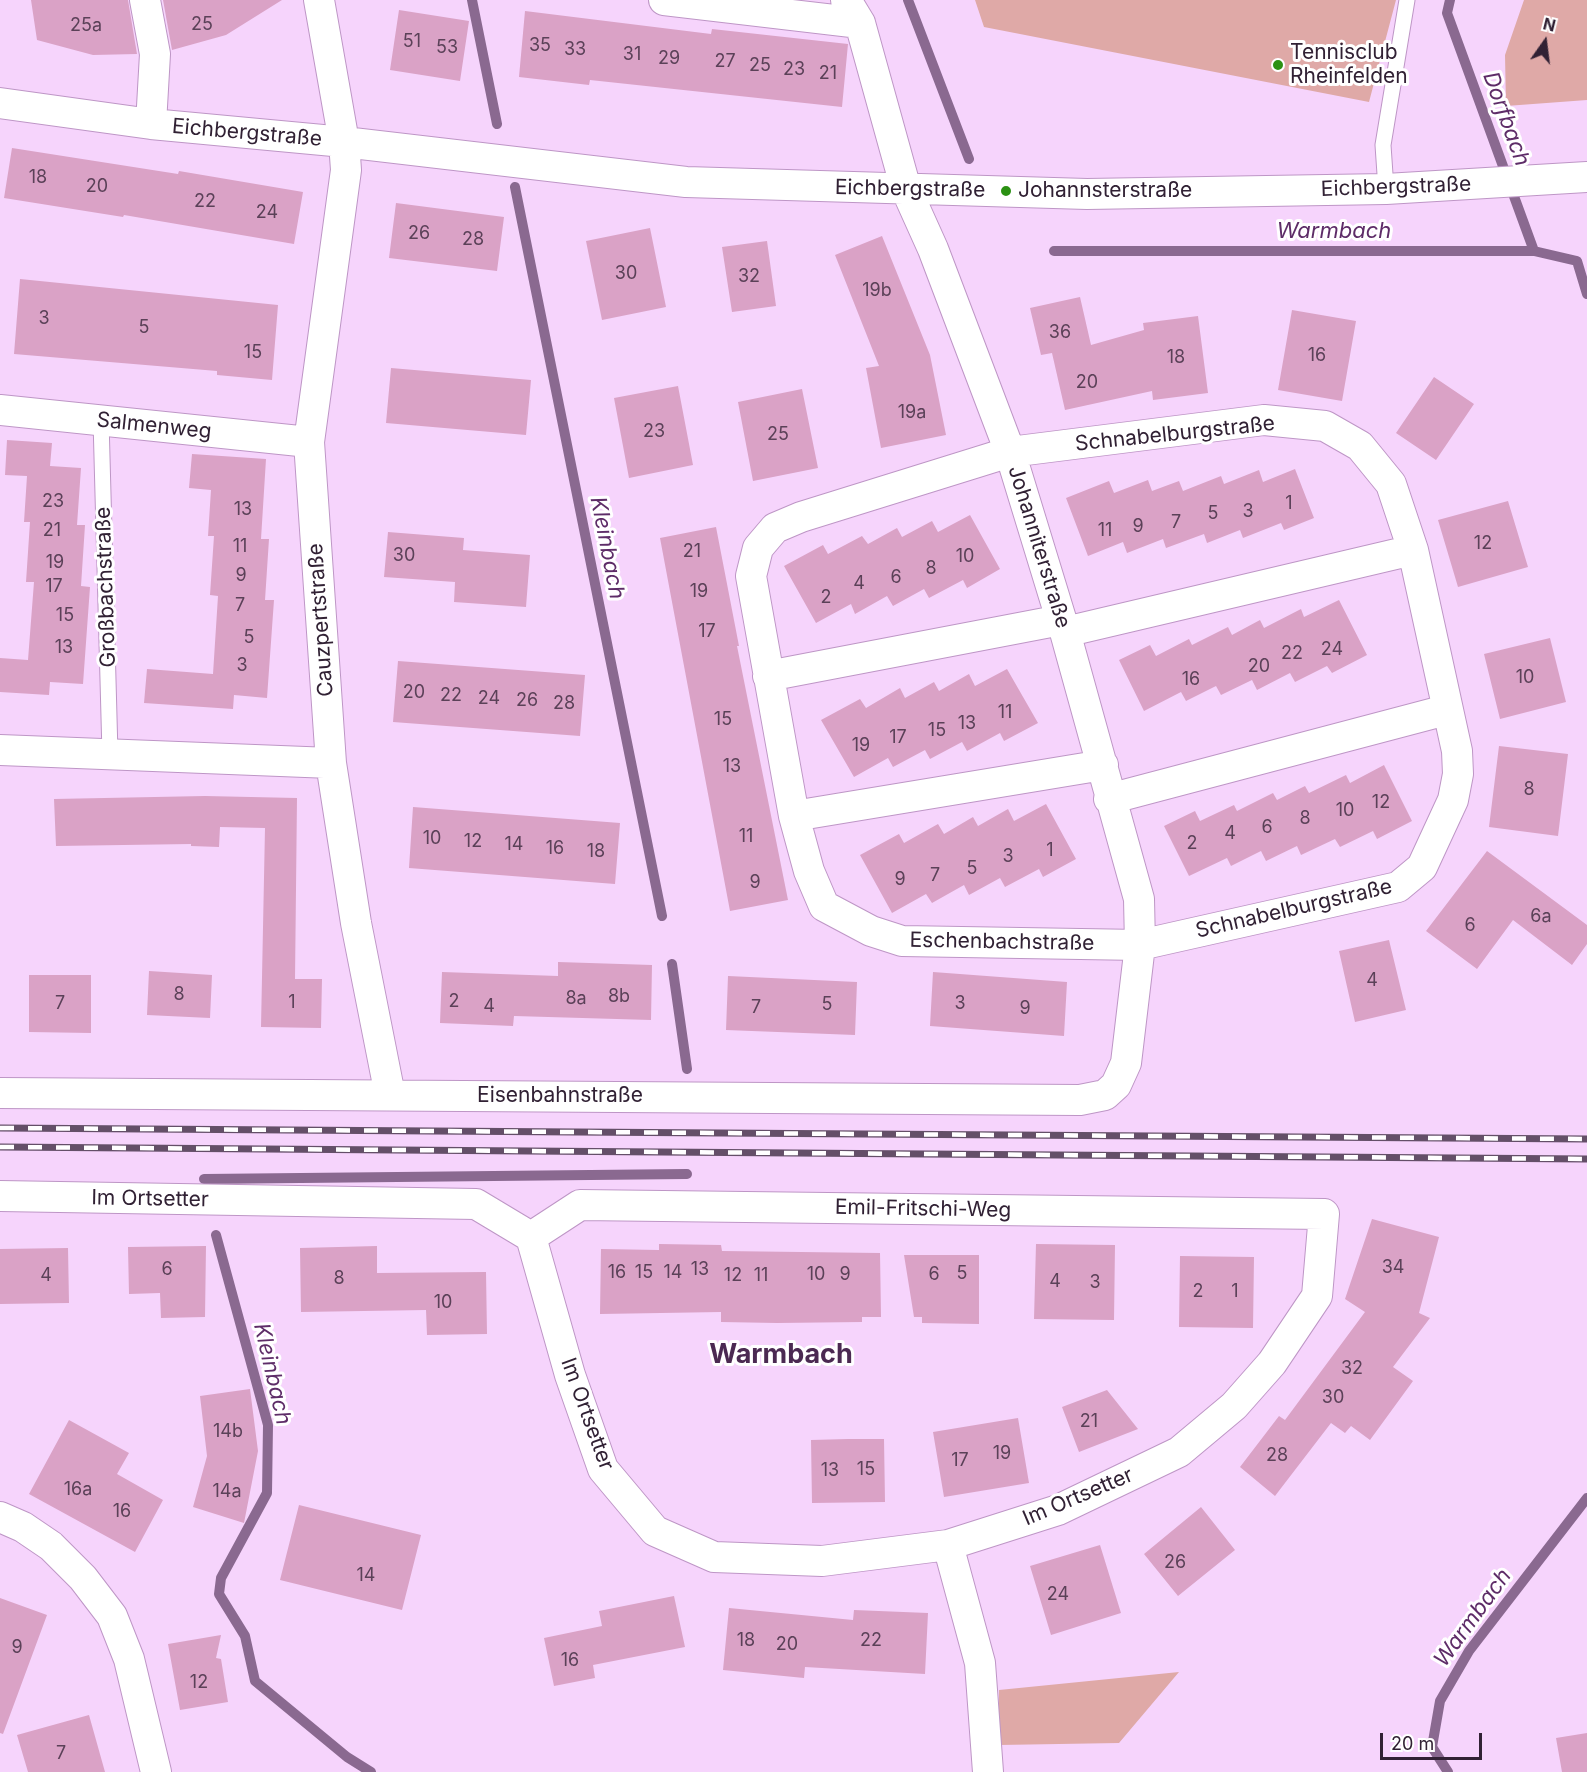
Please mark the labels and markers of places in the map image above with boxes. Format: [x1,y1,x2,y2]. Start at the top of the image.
place label: Tennisclub Rheinfelden [1290,40,1408,90]
marker: Tennisclub Rheinfelden [1271,58,1285,72]
place label: Johannsterstraße [1018,178,1192,204]
marker: Johannsterstraße [999,184,1013,198]

